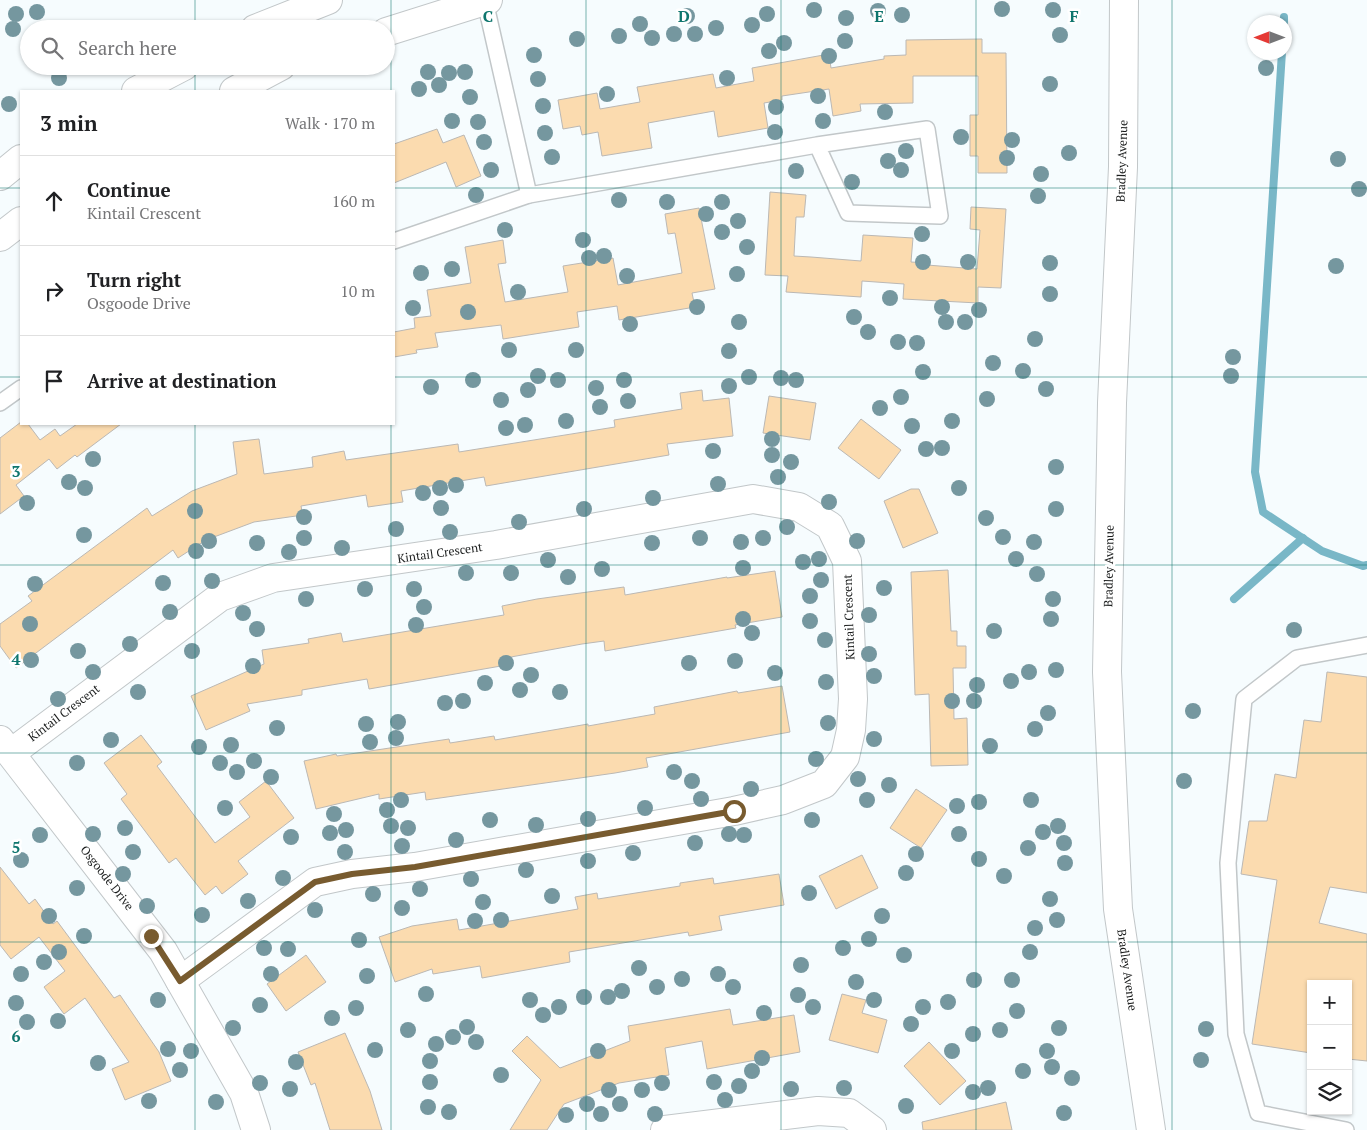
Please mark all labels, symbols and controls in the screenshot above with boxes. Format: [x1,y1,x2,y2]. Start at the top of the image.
text: C [483,5,493,27]
text: D [678,5,690,27]
text: E [874,5,884,27]
text: F [1069,5,1079,27]
north arrow [1247,15,1292,60]
search box [20,20,395,75]
icon: search [38,34,66,62]
text: Search here [78,35,177,60]
text: 3 min [40,109,97,137]
text: Walk · 170 m [285,112,375,134]
street label: Bradley Avenue [1113,120,1130,202]
text: Continue [87,177,171,202]
icon: ahead [40,187,68,215]
text: 160 m [332,190,375,212]
text: Kintail Crescent [87,202,201,224]
text: Turn right [87,267,181,292]
icon: right [40,277,68,305]
text: 10 m [340,280,375,302]
text: Osgoode Drive [87,292,191,314]
icon: arrive [40,367,68,395]
text: Arrive at destination [87,368,276,393]
text: 3 [11,460,21,482]
street label: Bradley Avenue [1100,525,1117,607]
street label: Kintail Crescent [396,539,484,566]
street label: Kintail Crescent [839,573,857,660]
text: 4 [11,648,21,670]
street label: Kintail Crescent [25,680,103,744]
route start [723,800,746,823]
text: 5 [11,836,21,858]
street label: Osgoode Drive [78,842,137,913]
route end [140,925,163,948]
street label: Bradley Avenue [1114,928,1141,1012]
map controls [1307,980,1352,1115]
button: + [1307,980,1352,1025]
text: 6 [11,1025,21,1047]
button: − [1307,1025,1352,1070]
button: layers [1307,1070,1352,1115]

